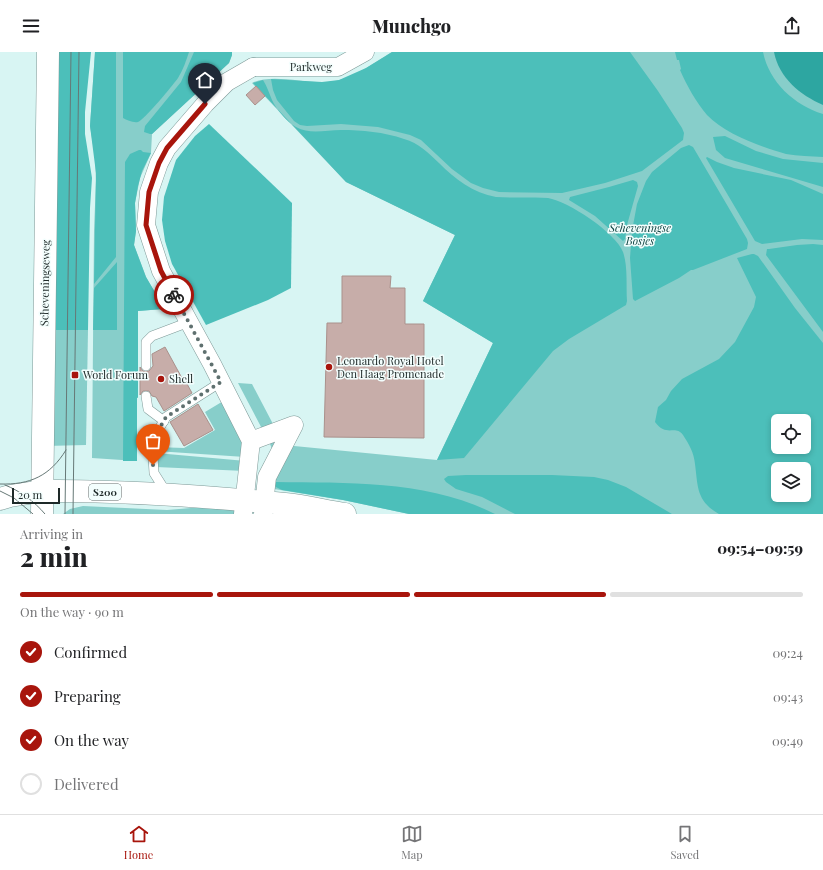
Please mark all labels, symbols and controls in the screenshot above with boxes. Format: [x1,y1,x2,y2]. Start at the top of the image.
text: Munchgo [372,14,451,38]
icon: menu [20,15,42,37]
icon: share [781,15,803,37]
street label: Parkweg [290,59,332,74]
pin [188,63,222,104]
icon: home [194,69,216,91]
park label: Scheveningse Bosjes [608,220,671,248]
street label: Scheveningseweg [36,240,53,326]
courier [154,275,194,315]
icon: bike [163,284,185,306]
place label: Leonardo Royal Hotel Den Haag Promenade [337,353,445,381]
marker: Leonardo Royal Hotel Den Haag Promenade [324,362,334,372]
place label: World Forum [82,367,148,382]
marker: World Forum [70,370,80,380]
place label: Shell [169,371,193,386]
marker: Shell [156,374,166,384]
map controls [771,414,811,502]
button: locate [771,414,811,454]
pin [136,424,170,465]
icon: bag [142,430,164,452]
button: layers [771,462,811,502]
road number: S200 [89,484,121,500]
scale bar [12,486,60,505]
text: 20 m [18,487,42,502]
text: Arriving in [20,525,83,542]
text: 09:54–09:59 [717,538,803,558]
text: 2 min [20,539,88,574]
text: On the way · 90 m [20,603,124,620]
icon: check [20,641,42,663]
text: Confirmed [54,642,127,662]
text: 09:24 [772,644,803,661]
icon: check [20,685,42,707]
text: Preparing [54,686,121,706]
text: 09:43 [773,688,803,705]
icon: check [20,729,42,751]
text: On the way [54,730,129,750]
text: 09:49 [772,732,803,749]
text: Delivered [54,774,119,794]
tab: Home [124,823,153,862]
tab: Map [401,823,423,862]
tab: Saved [671,823,699,862]

